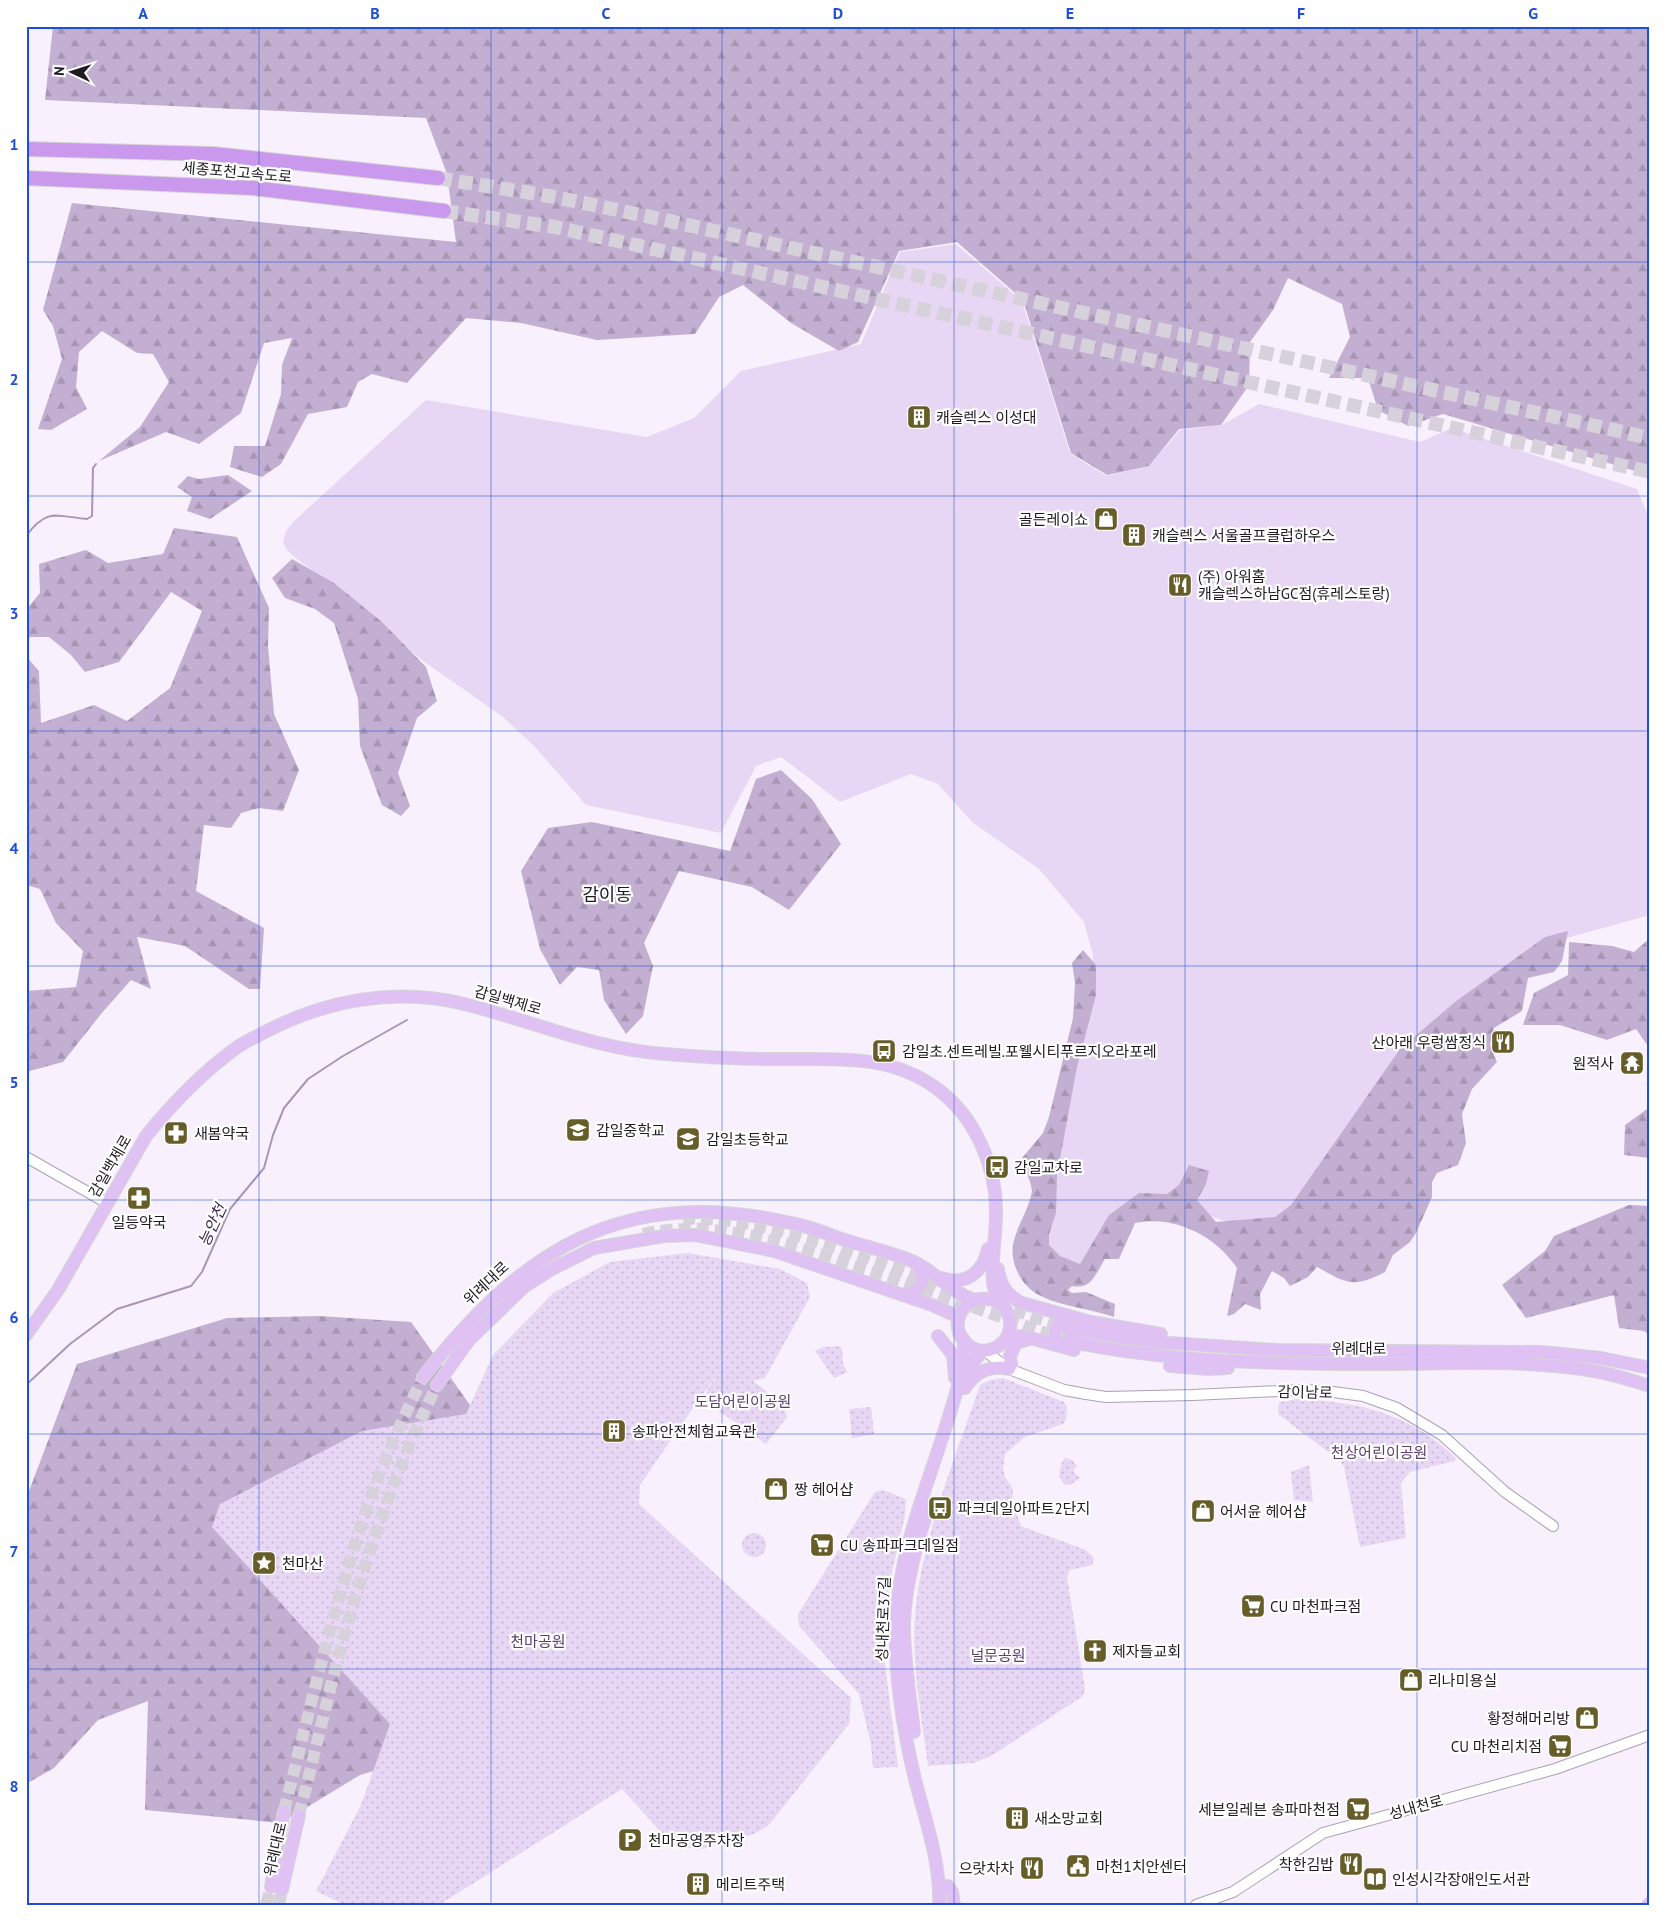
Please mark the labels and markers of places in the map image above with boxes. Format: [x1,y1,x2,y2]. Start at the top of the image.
building icon: 캐슬렉스 이성대 [906,404,932,430]
place label: 캐슬렉스 이성대 [936,408,1037,427]
shop icon: 골든레이쇼 [1093,506,1119,532]
place label: 골든레이쇼 [1019,510,1088,529]
building icon: 캐슬렉스 서울골프클럽하우스 [1121,522,1147,548]
place label: 캐슬렉스 서울골프클럽하우스 [1152,526,1336,545]
place label: (주) 아워홈 캐슬렉스하남GC점(휴레스토랑) [1198,567,1390,603]
restaurant icon: (주) 아워홈 캐슬렉스하남GC점(휴레스토랑) [1167,572,1193,598]
restaurant icon: 산아래 우렁쌈정식 [1490,1029,1516,1055]
place label: 산아래 우렁쌈정식 [1372,1033,1486,1052]
bus stop icon: 감일초.센트레빌.포웰시티푸르지오라포레 [871,1038,897,1064]
place label: 감일초.센트레빌.포웰시티푸르지오라포레 [902,1042,1157,1061]
temple icon: 원적사 [1619,1050,1645,1076]
place label: 원적사 [1573,1054,1614,1073]
school or university icon: 감일중학교 [565,1117,591,1143]
pharmacy icon: 새봄약국 [163,1120,189,1146]
place label: 감일중학교 [596,1121,665,1140]
place label: 새봄약국 [194,1124,249,1143]
school or university icon: 감일초등학교 [675,1126,701,1152]
place label: 감일초등학교 [706,1130,789,1149]
bus stop icon: 감일교차로 [984,1154,1010,1180]
place label: 감일교차로 [1014,1158,1083,1177]
pharmacy icon: 일등약국 [126,1185,152,1211]
place label: 일등약국 [111,1213,167,1232]
building icon: 송파안전체험교육관 [601,1418,627,1444]
place label: 송파안전체험교육관 [632,1422,756,1441]
shop icon: 짱 헤어샵 [763,1476,789,1502]
place label: 짱 헤어샵 [794,1480,853,1499]
bus stop icon: 파크데일아파트2단지 [927,1495,953,1521]
shop icon: 어서윤 헤어샵 [1190,1498,1216,1524]
place label: 파크데일아파트2단지 [958,1499,1090,1518]
place label: 어서윤 헤어샵 [1220,1502,1307,1521]
supermarket icon: CU 송파파크데일점 [809,1532,835,1558]
place label: CU 송파파크데일점 [840,1536,959,1555]
place icon: 천마산 [251,1550,277,1576]
place label: 천마산 [282,1554,324,1573]
supermarket icon: CU 마천파크점 [1240,1593,1266,1619]
place label: CU 마천파크점 [1270,1597,1361,1616]
church icon: 제자들교회 [1082,1638,1108,1664]
place label: 제자들교회 [1112,1642,1181,1661]
shop icon: 리나미용실 [1398,1667,1424,1693]
place label: 리나미용실 [1428,1671,1497,1690]
shop icon: 황정해머리방 [1574,1705,1600,1731]
place label: 황정해머리방 [1487,1709,1570,1728]
supermarket icon: CU 마천리치점 [1547,1733,1573,1759]
place label: CU 마천리치점 [1451,1737,1542,1756]
supermarket icon: 세븐일레븐 송파마천점 [1345,1796,1371,1822]
place label: 세븐일레븐 송파마천점 [1198,1800,1340,1819]
building icon: 새소망교회 [1004,1805,1030,1831]
place label: 새소망교회 [1034,1809,1103,1828]
parking icon: 천마공영주차장 [617,1827,643,1853]
place label: 천마공영주차장 [648,1831,745,1850]
restaurant icon: 착한김밥 [1338,1851,1364,1877]
public building icon: 마천1치안센터 [1065,1853,1091,1879]
restaurant icon: 으랏차차 [1019,1855,1045,1881]
place label: 착한김밥 [1279,1855,1334,1874]
place label: 마천1치안센터 [1096,1857,1187,1876]
place label: 으랏차차 [959,1859,1014,1878]
library icon: 인성시각장애인도서관 [1362,1866,1388,1892]
place label: 인성시각장애인도서관 [1392,1870,1530,1889]
building icon: 메리트주택 [685,1871,711,1897]
place label: 메리트주택 [716,1875,785,1894]

